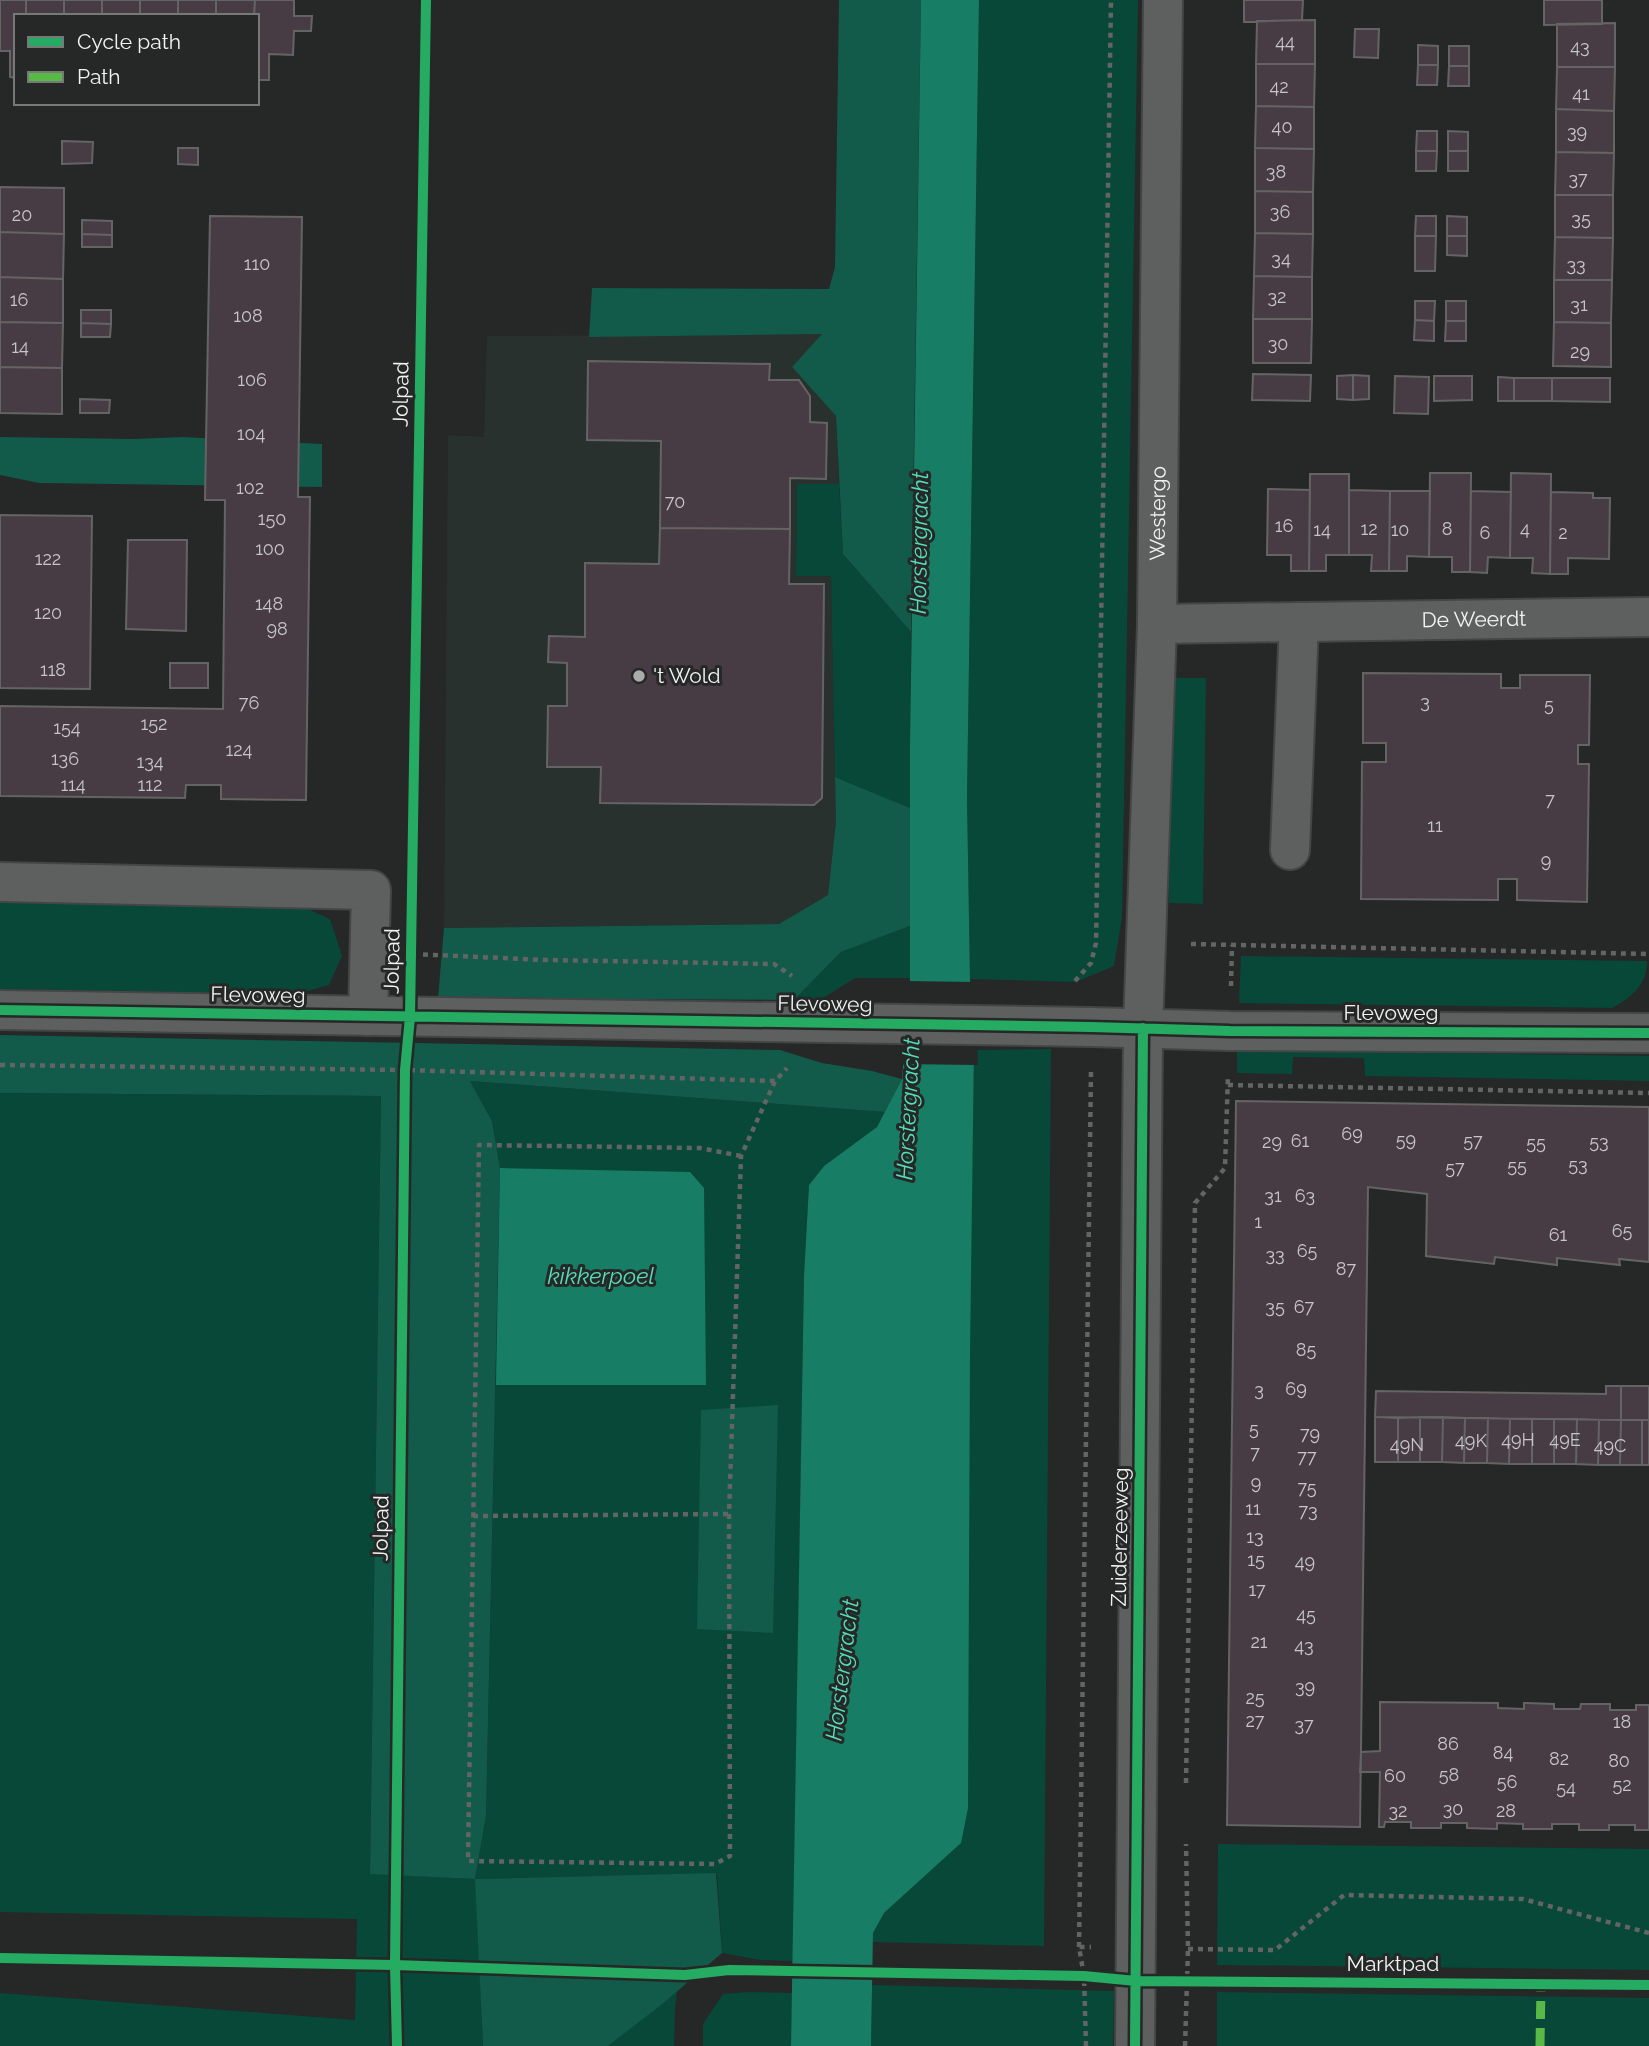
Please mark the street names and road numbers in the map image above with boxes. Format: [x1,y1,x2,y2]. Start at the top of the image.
street label: Jolpad [387,361,414,427]
street label: Westergo [1145,466,1171,561]
street label: De Weerdt [1422,606,1526,632]
street label: Jolpad [378,928,405,994]
street label: Flevoweg [210,981,306,1008]
street label: Flevoweg [777,990,873,1017]
street label: Flevoweg [1343,1000,1439,1025]
street label: Zuiderzeeweg [1106,1467,1133,1607]
street label: Jolpad [367,1495,394,1561]
street label: Marktpad [1347,1951,1439,1976]

